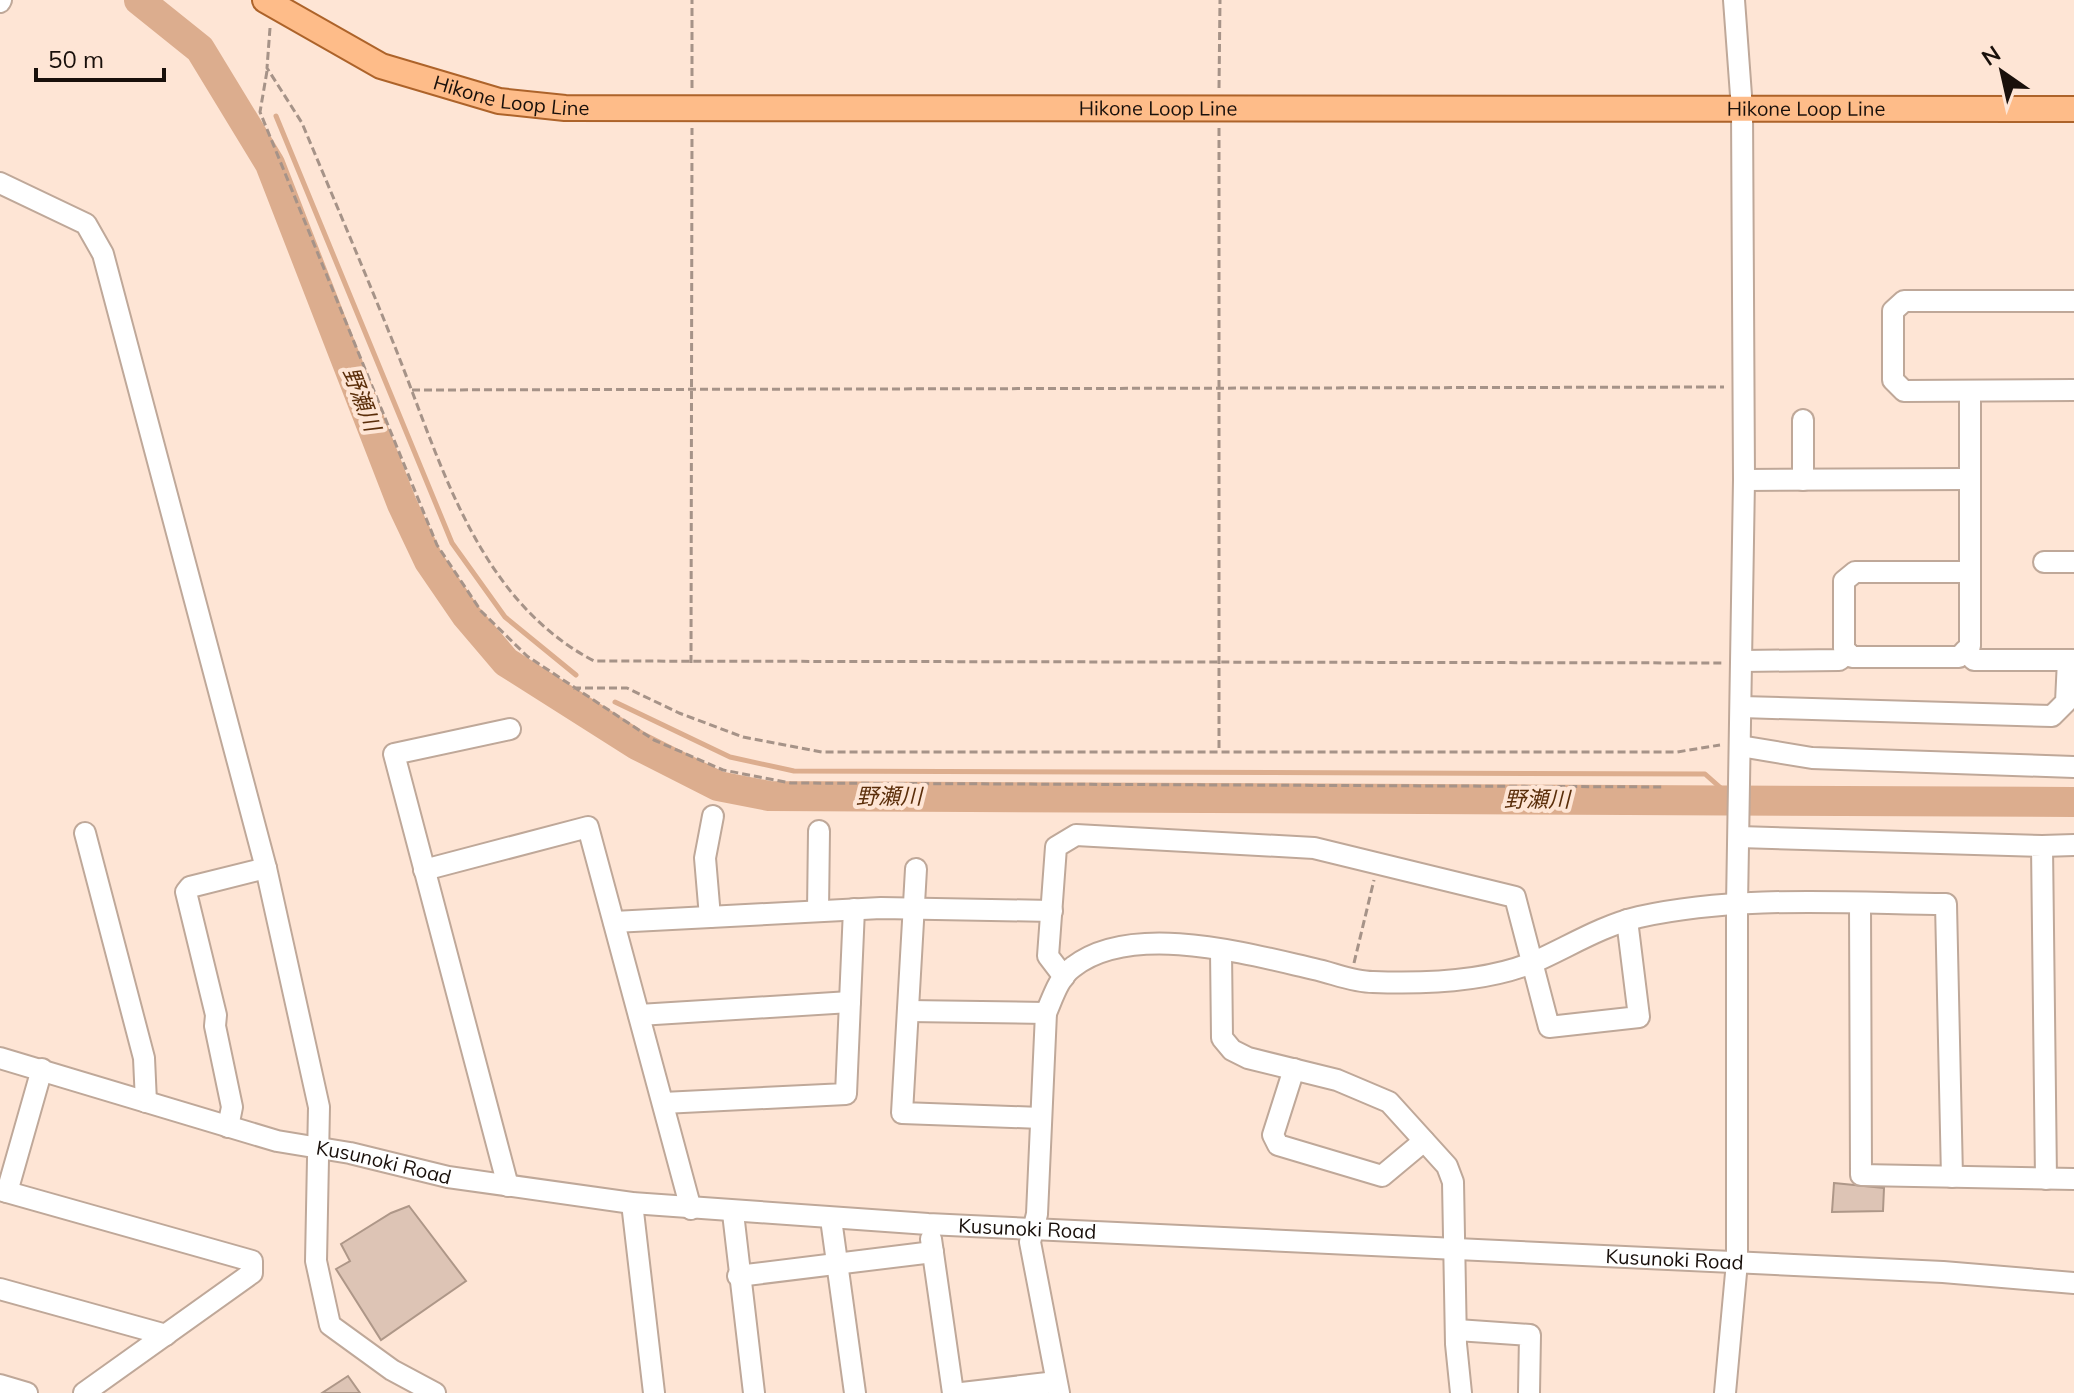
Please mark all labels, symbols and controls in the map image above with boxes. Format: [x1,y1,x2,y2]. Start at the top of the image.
scale bar [36,32,164,82]
north arrow [1962,32,2042,112]
text: N [1976,39,2006,72]
text: 50 m [48,44,104,74]
street label: Hikone Loop Line [431,69,589,120]
street label: Hikone Loop Line [1079,95,1237,120]
street label: Hikone Loop Line [1727,96,1885,121]
water label: 野瀬川 [337,363,388,437]
water label: 野瀬川 [856,782,924,810]
water label: 野瀬川 [1504,785,1572,813]
street label: Kusunoki Road [314,1135,454,1189]
street label: Kusunoki Road [958,1212,1097,1244]
street label: Kusunoki Road [1605,1243,1744,1275]

